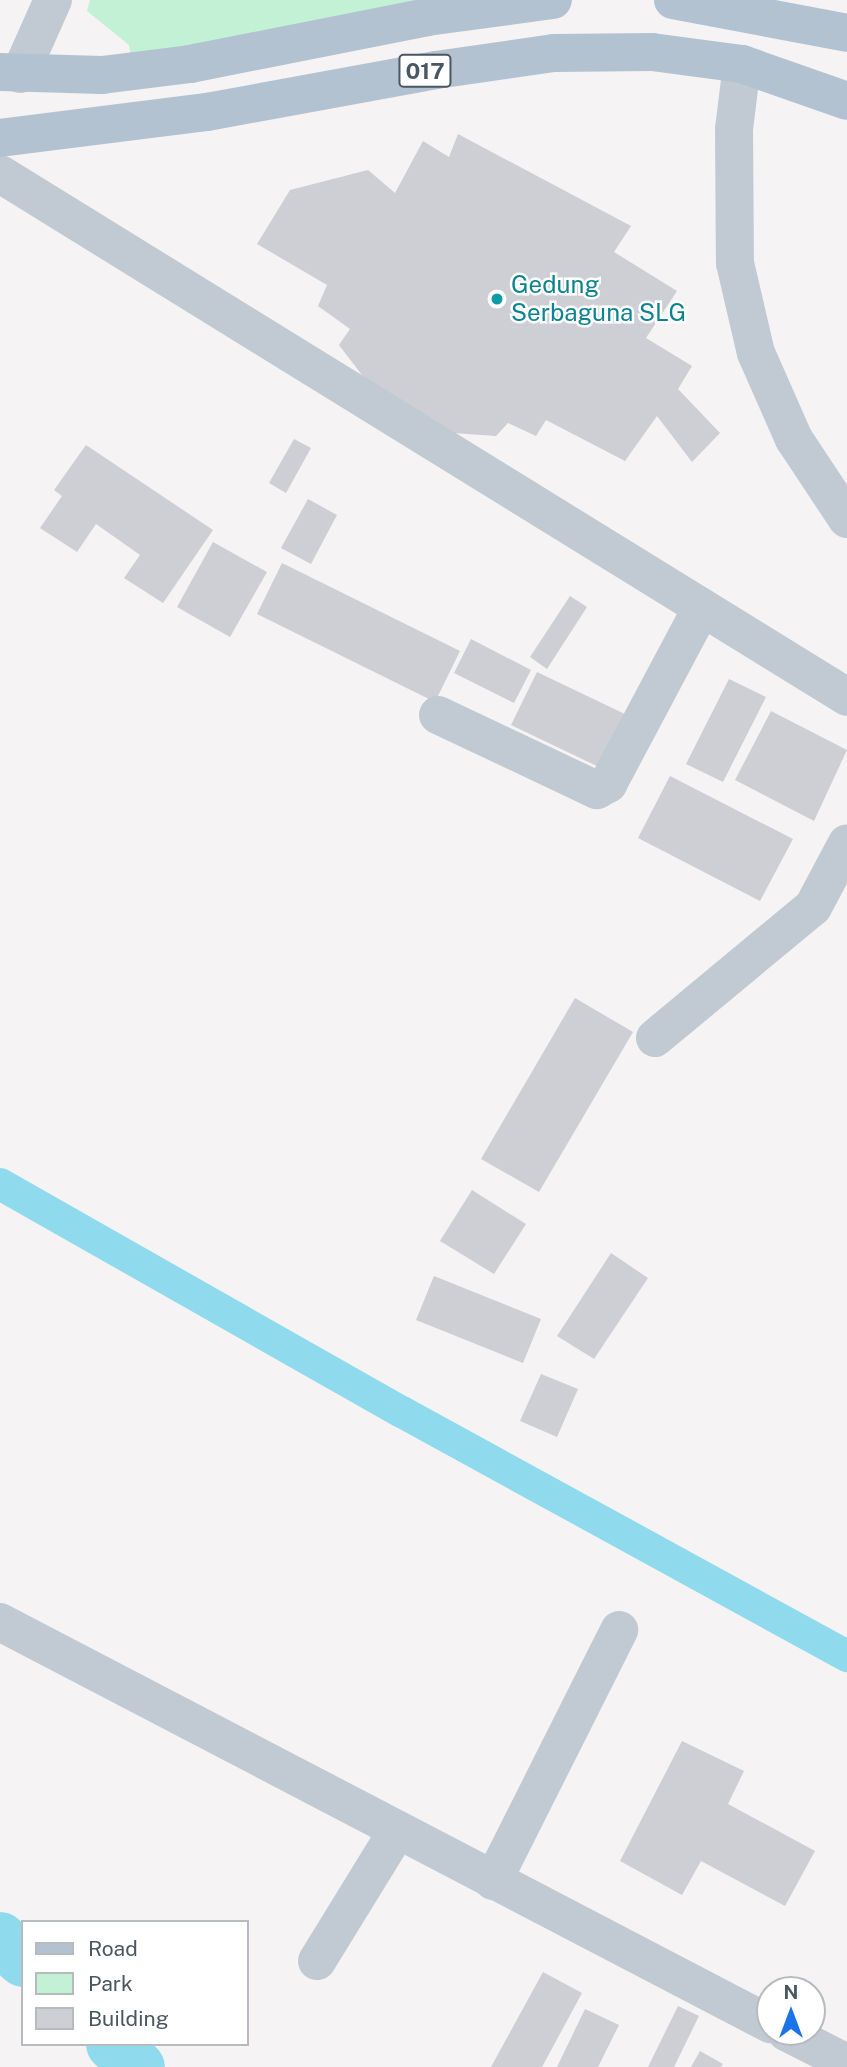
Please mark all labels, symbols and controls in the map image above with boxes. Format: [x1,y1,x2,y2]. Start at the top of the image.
road number: 017 [397,52,453,90]
place label: Gedung Serbaguna SLG [511,271,686,327]
marker: Gedung Serbaguna SLG [489,291,505,307]
legend [21,1920,248,2046]
text: Road [88,1936,138,1961]
text: Park [88,1971,133,1996]
north arrow [756,1976,826,2046]
text: N [784,1981,798,2003]
text: Building [88,2006,169,2031]

